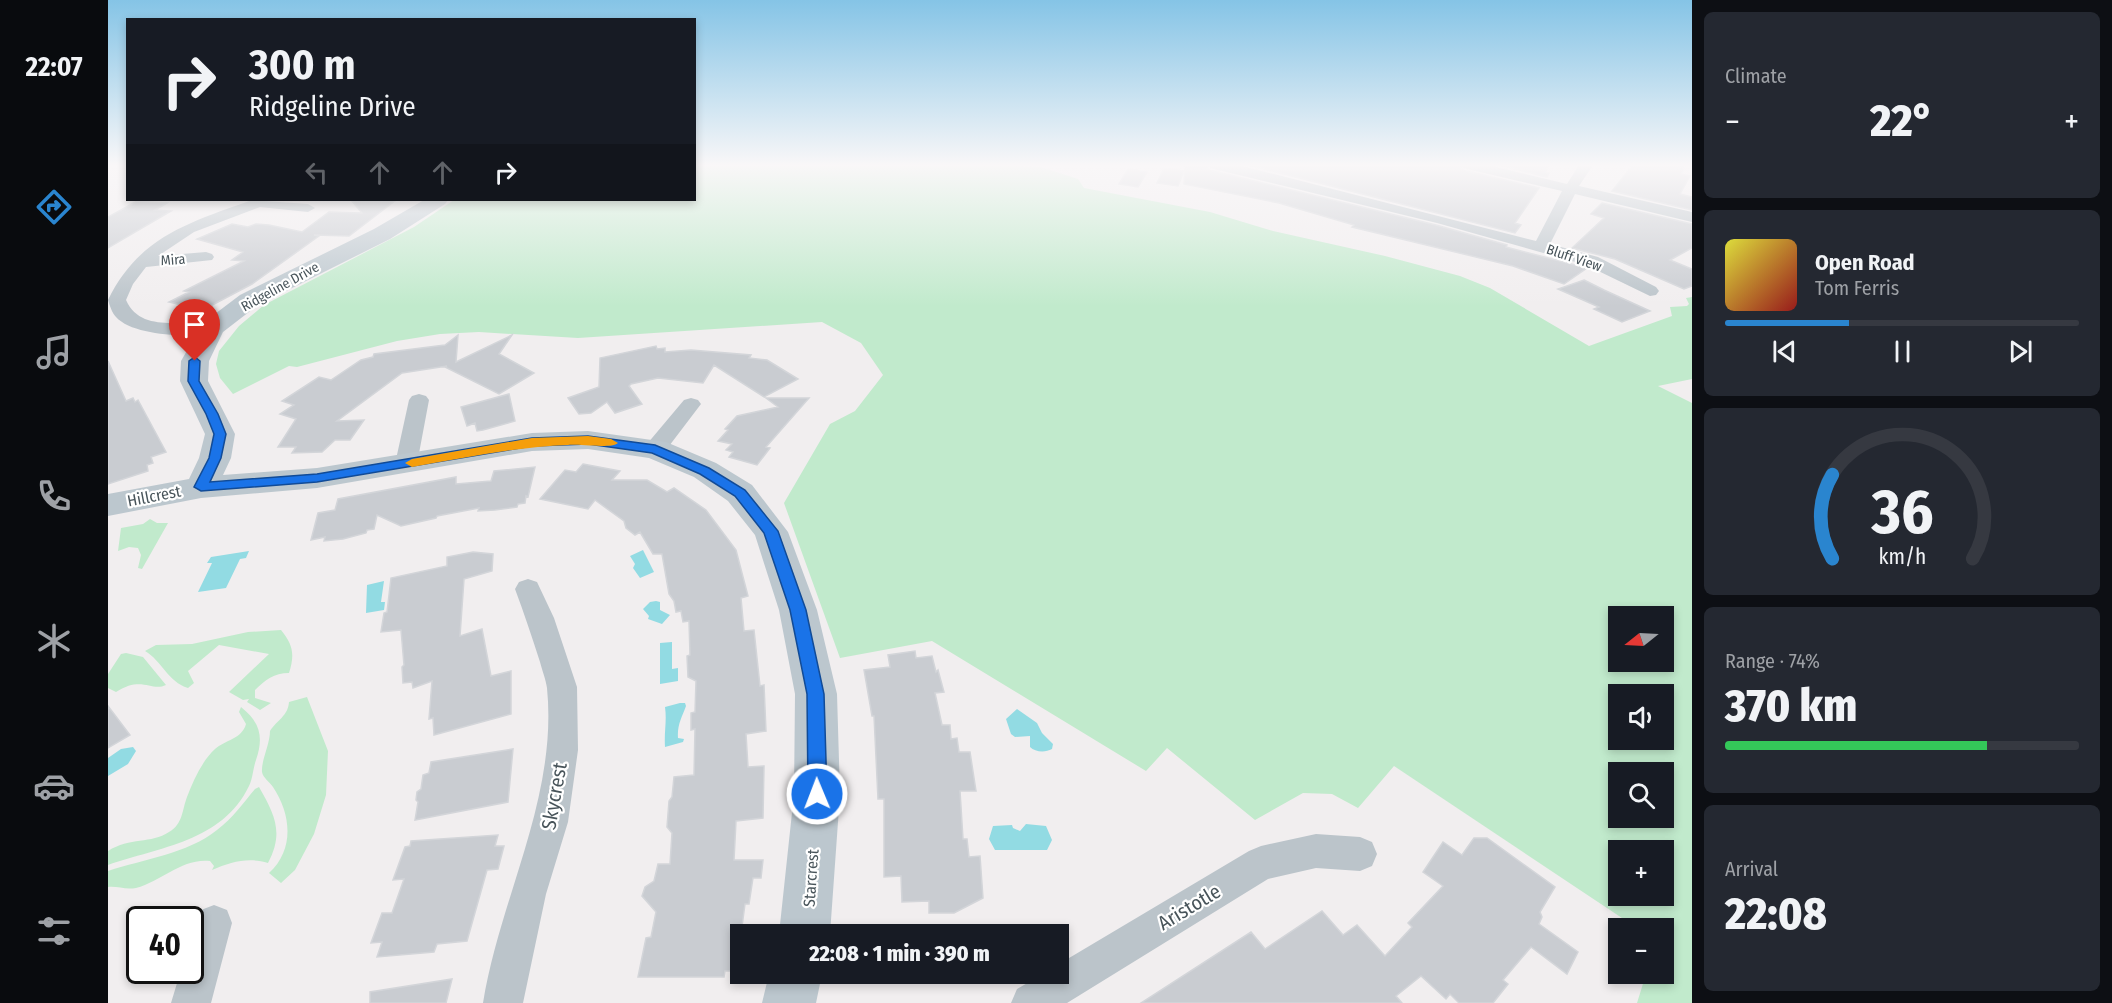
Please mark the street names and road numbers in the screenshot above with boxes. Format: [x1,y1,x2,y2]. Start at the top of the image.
street label: Bluff View [1544,241,1604,275]
street label: Mira [160,251,186,269]
street label: Ridgeline Drive [238,259,322,315]
street label: Hillcrest [126,481,183,510]
street label: Skycrest [536,760,572,832]
street label: Starcrest [800,848,823,908]
street label: Aristotle [1153,879,1225,935]

